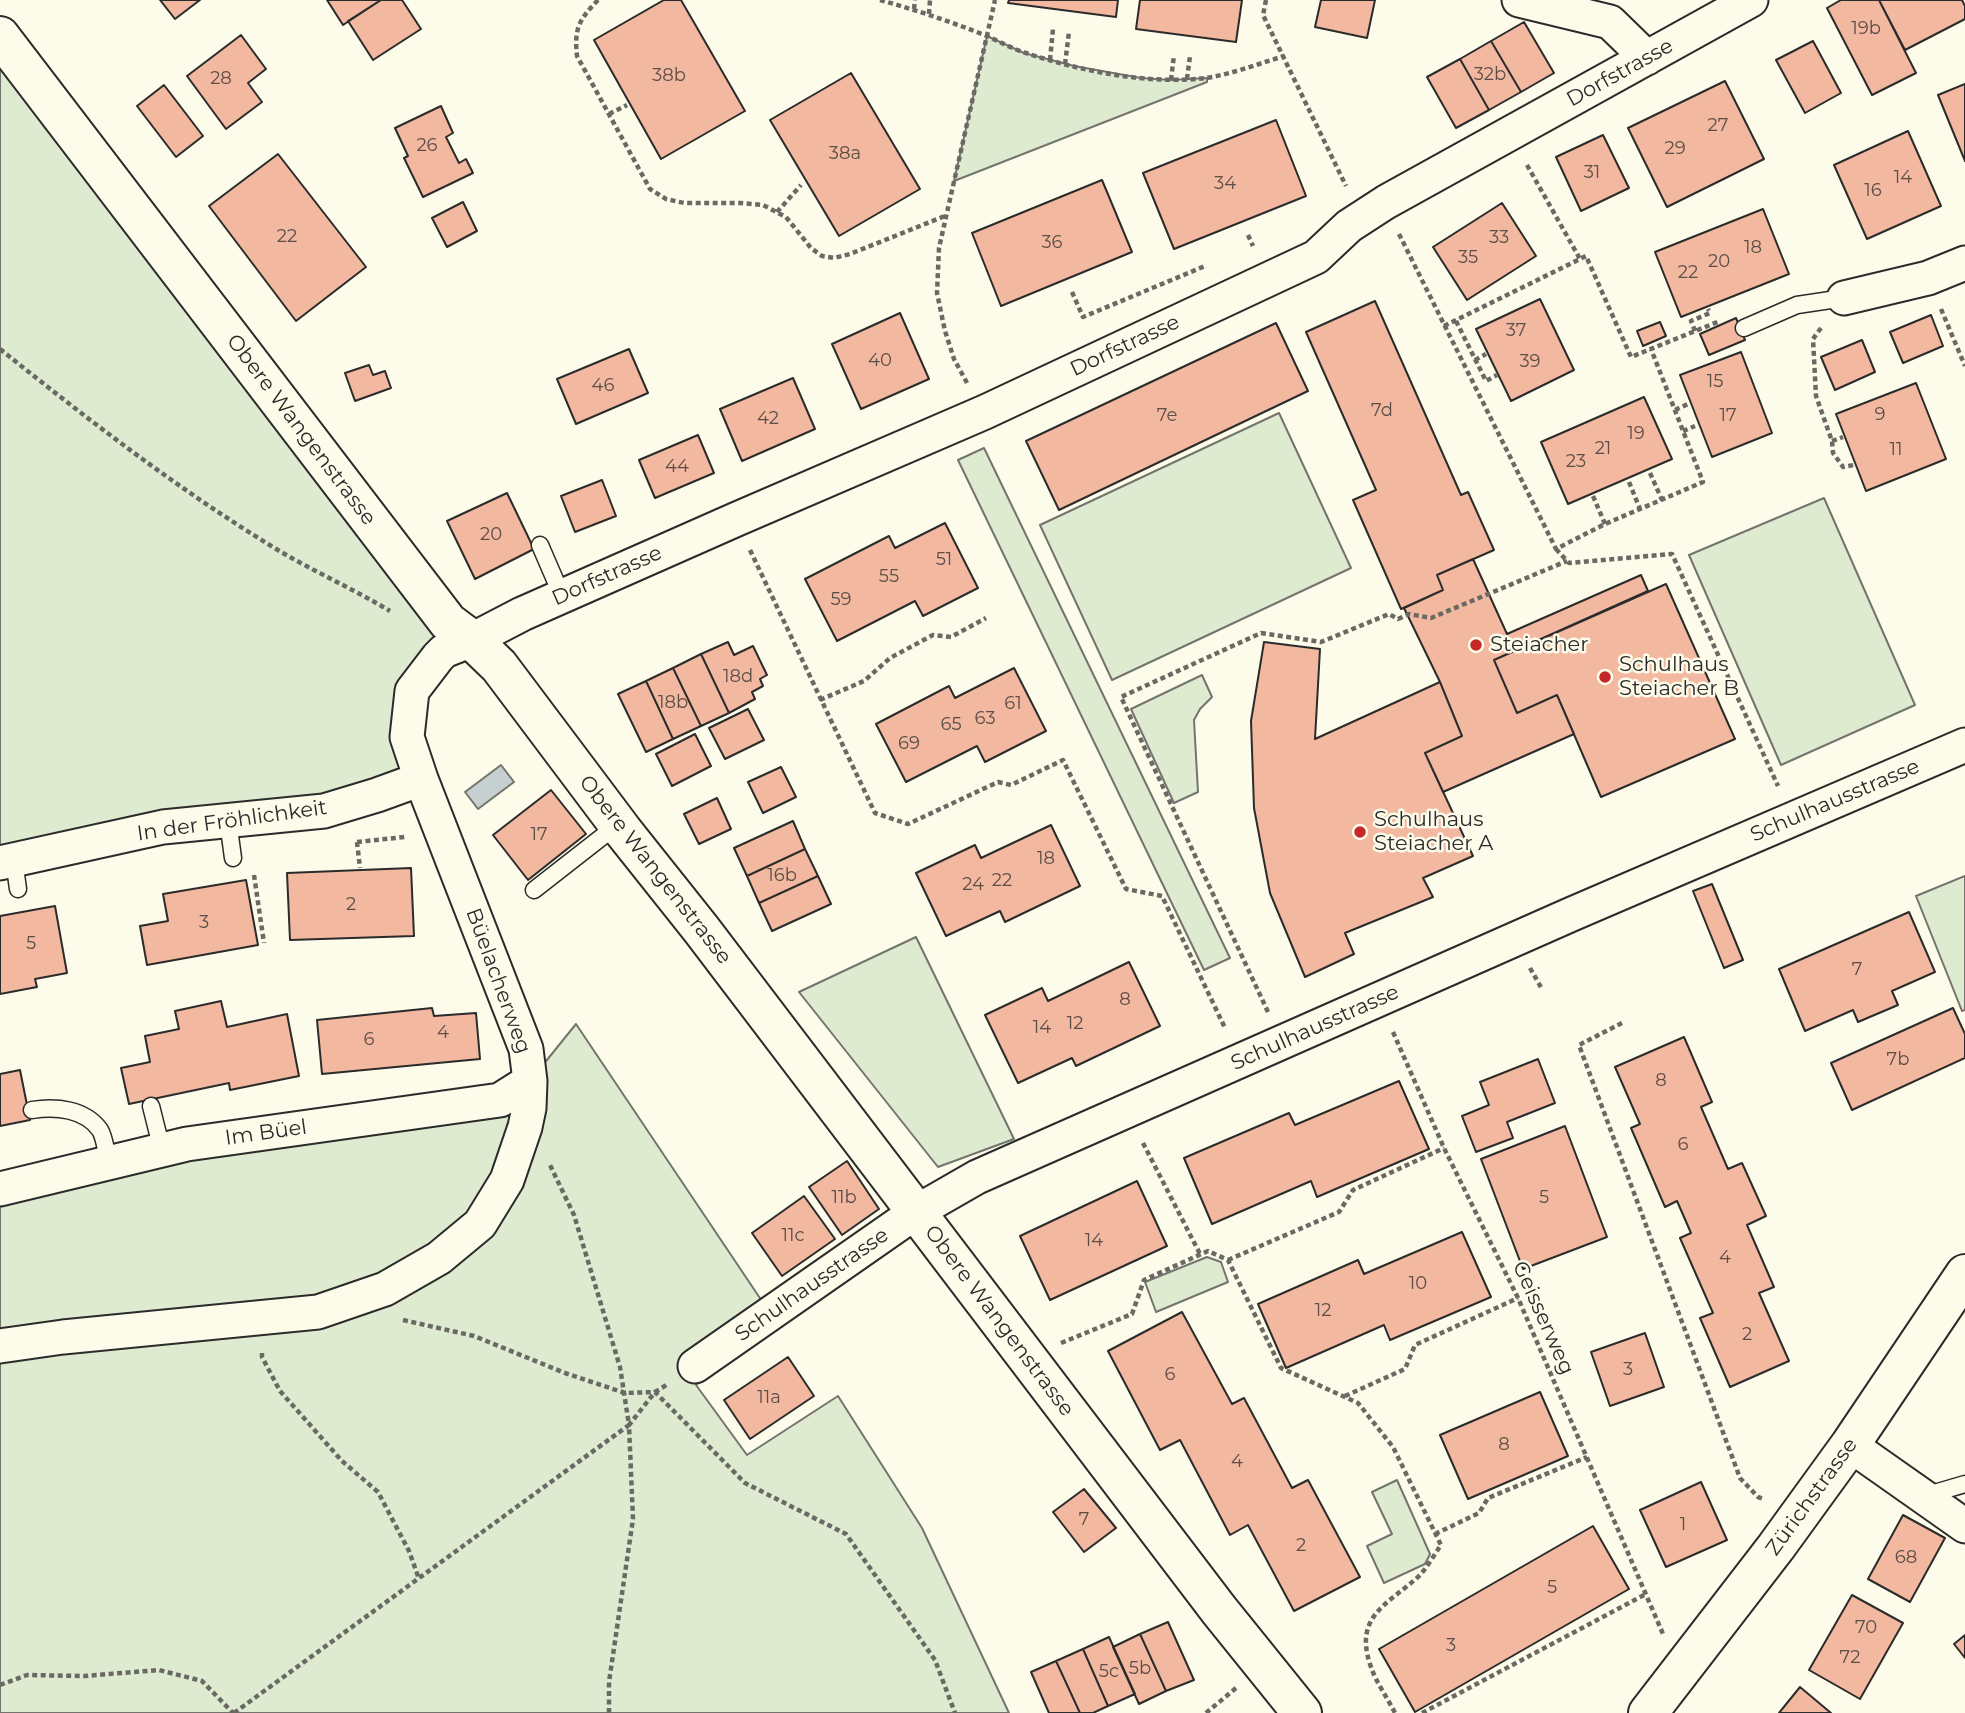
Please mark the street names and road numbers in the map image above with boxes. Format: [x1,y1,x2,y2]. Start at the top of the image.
street label: Dorfstrasse [1562,33,1678,113]
street label: Dorfstrasse [1066,310,1184,382]
street label: Obere Wangenstrasse [221,329,381,531]
street label: Dorfstrasse [548,540,666,612]
street label: Schulhausstrasse [1747,754,1923,848]
street label: Obere Wangenstrasse [573,771,737,969]
street label: In der Fröhlichkeit [135,795,329,847]
street label: Büelacherweg [460,905,536,1057]
street label: Schulhausstrasse [1227,980,1403,1076]
street label: Im Büel [223,1115,309,1151]
street label: Obere Wangenstrasse [919,1220,1079,1422]
street label: Schulhausstrasse [730,1223,894,1347]
street label: Geisserweg [1507,1257,1579,1379]
street label: Zürichstrasse [1761,1433,1863,1561]

